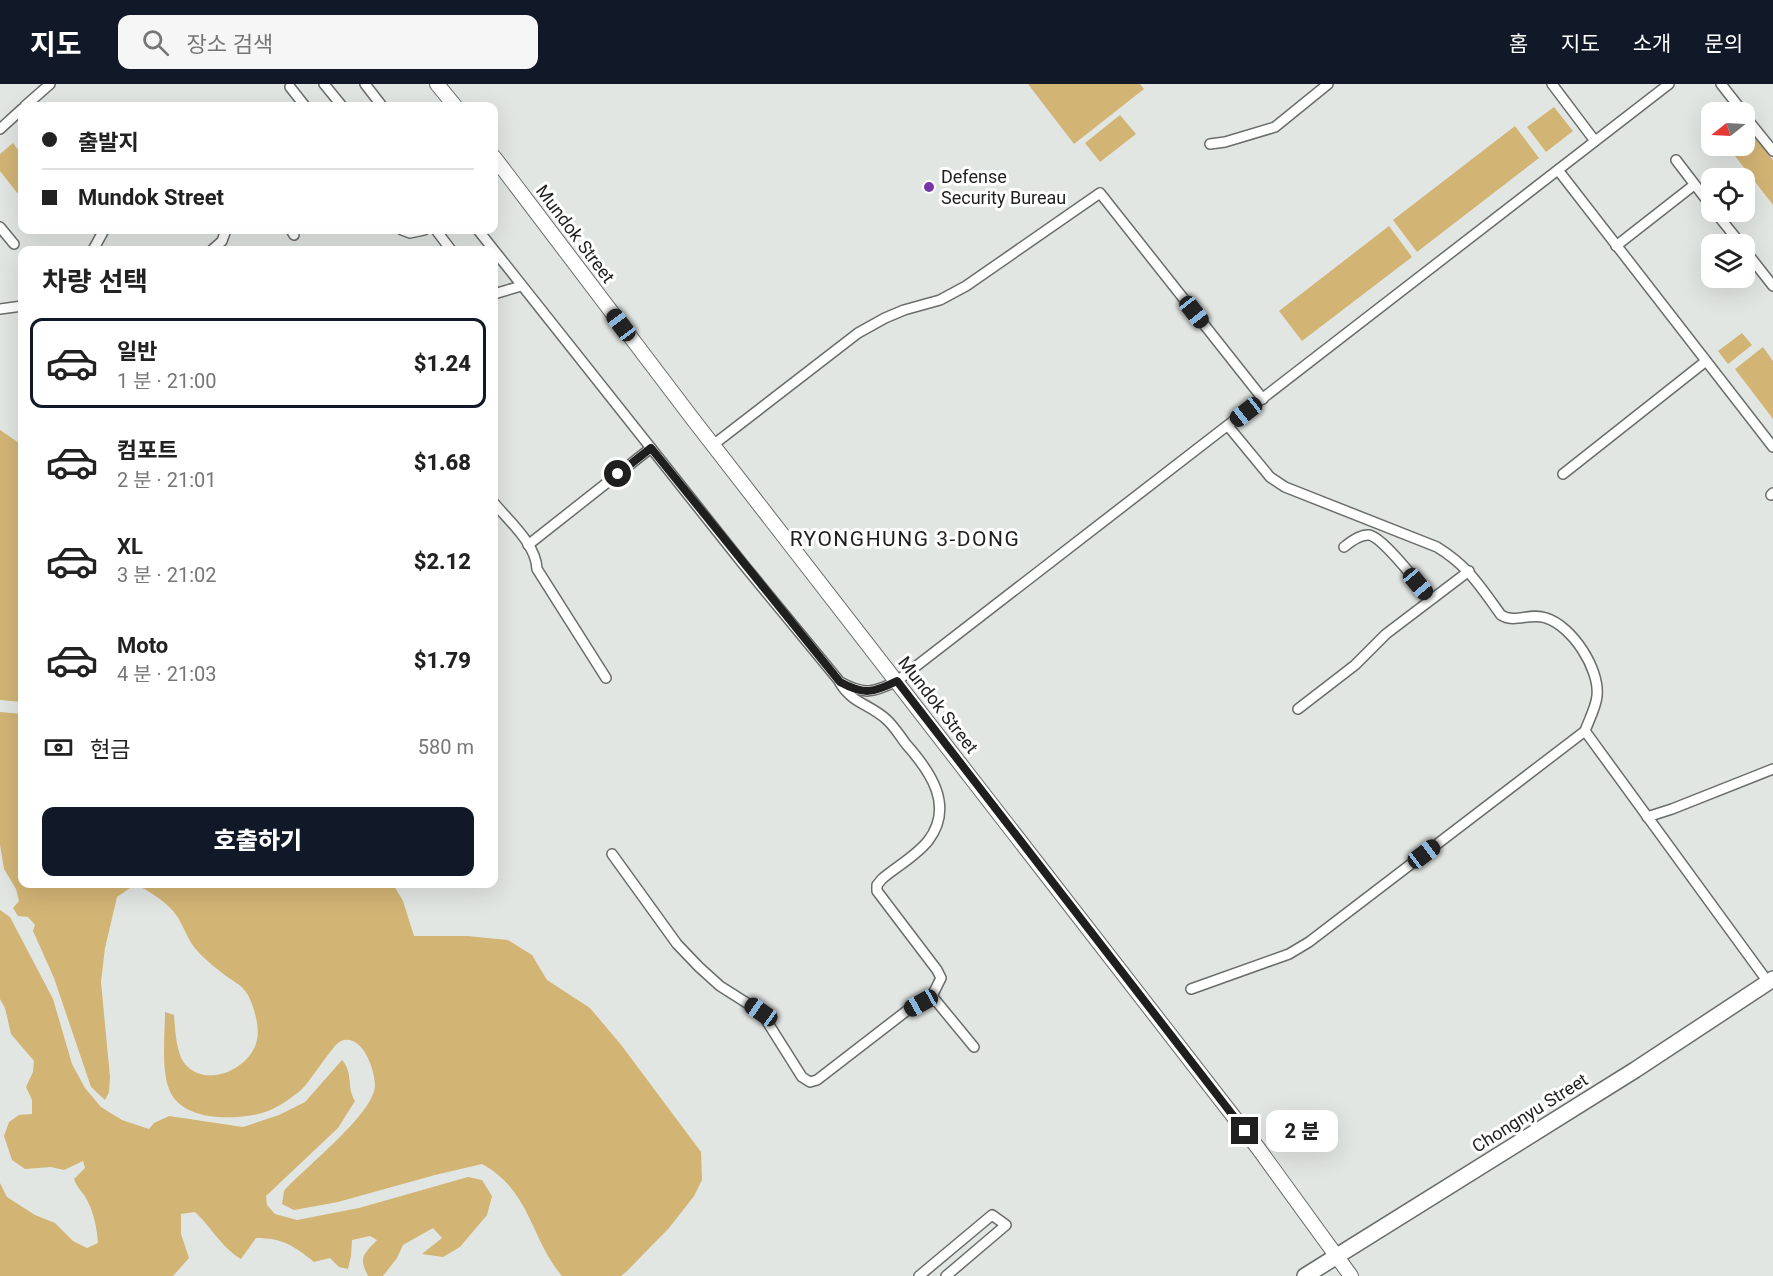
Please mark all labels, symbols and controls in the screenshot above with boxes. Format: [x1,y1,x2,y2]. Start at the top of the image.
search box [118,15,538,69]
icon: search [139,26,172,59]
text: 지도 [30,28,82,61]
text: 장소 검색 [187,32,273,57]
text: 홈 [1509,32,1528,56]
text: 지도 [1561,32,1600,56]
text: 소개 [1633,32,1671,56]
text: 문의 [1704,32,1743,56]
north arrow [1701,102,1755,156]
map controls [1701,102,1755,288]
text: 출발지 [78,130,139,155]
place label: Defense Security Bureau [941,166,1066,208]
button: locate [1701,168,1755,222]
marker: Defense Security Bureau [922,180,936,194]
street label: Mundok Street [532,181,619,287]
text: Mundok Street [78,185,224,210]
button: layers [1701,234,1755,288]
text: 차량 선택 [42,266,148,298]
car [1176,292,1212,332]
car [603,305,639,345]
icon: car [45,336,99,390]
text: 일반 [117,339,157,364]
text: $1.24 [414,351,471,376]
text: 1 분 · 21:00 [117,369,217,393]
car [1226,394,1266,430]
icon: car [45,435,99,489]
text: 컴포트 [117,438,178,463]
text: $1.68 [414,450,471,475]
route start [604,460,631,487]
text: 2 분 · 21:01 [117,468,217,492]
district label: RYONGHUNG 3-DONG [790,527,1020,551]
icon: car [45,534,99,588]
text: XL [117,534,143,559]
text: $2.12 [414,549,471,574]
text: 3 분 · 21:02 [117,563,217,587]
car [1400,564,1436,604]
icon: car [45,633,99,687]
text: Moto [117,633,168,658]
text: $1.79 [414,648,471,673]
street label: Mundok Street [894,652,983,757]
text: 4 분 · 21:03 [117,662,217,686]
icon: cash [42,731,75,764]
text: 580 m [418,735,474,759]
text: 현금 [90,737,130,762]
button: 호출하기 [42,807,474,876]
car [1404,836,1444,872]
car [901,986,941,1020]
car [741,994,781,1030]
street label: Chongnyu Street [1468,1069,1591,1157]
callout: 2 분 [1266,1110,1338,1152]
route end [1231,1117,1258,1144]
text: 2 분 [1285,1119,1319,1143]

